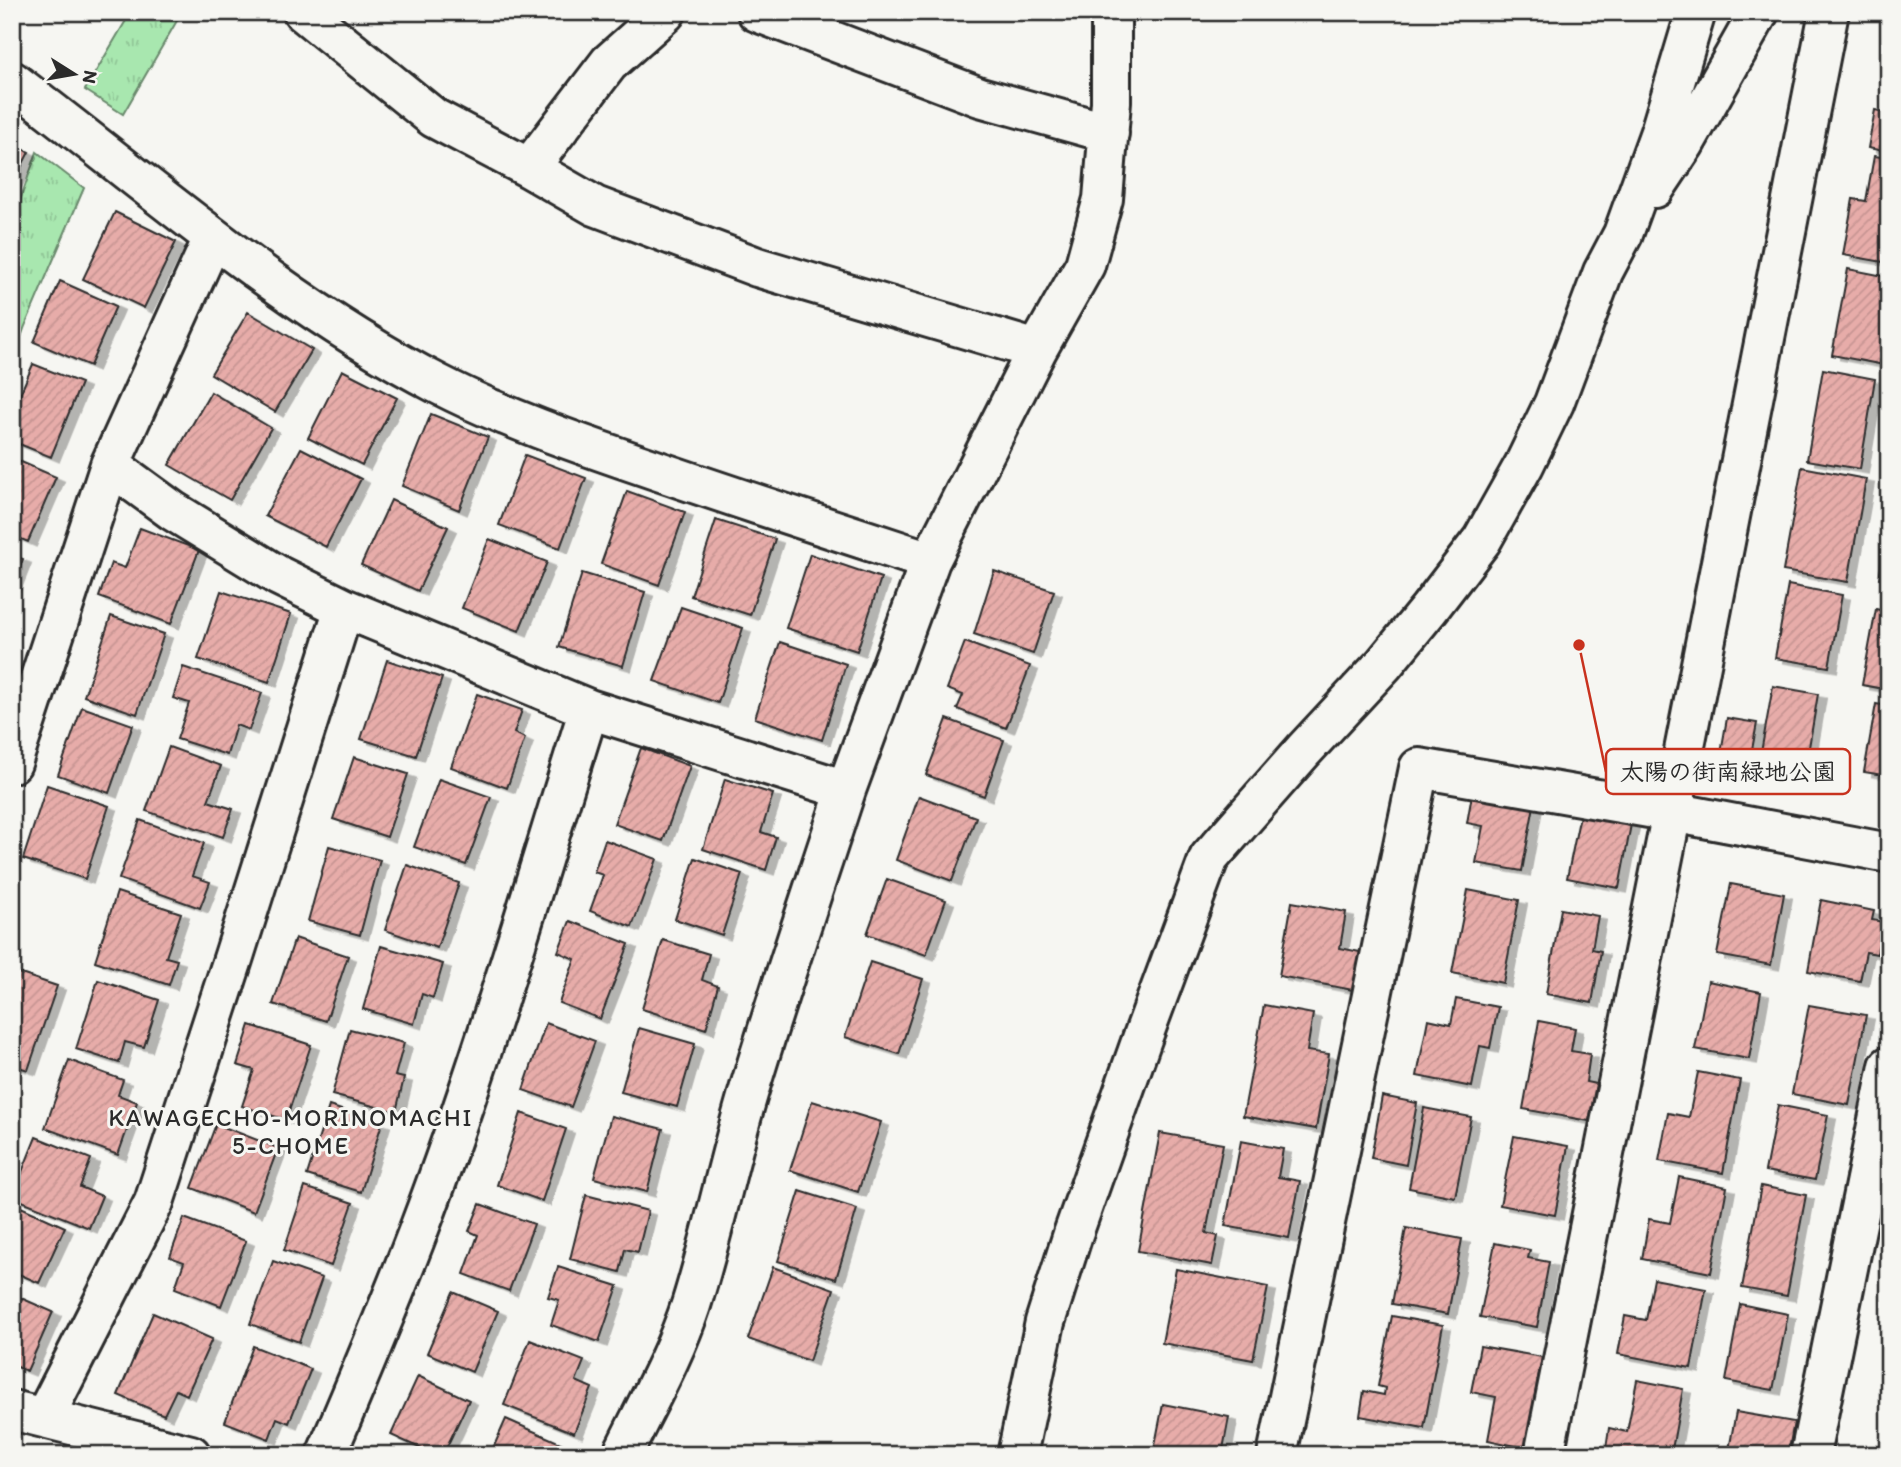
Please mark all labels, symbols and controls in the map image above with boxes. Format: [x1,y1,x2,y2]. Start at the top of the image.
north arrow [38,38,108,108]
text: N [78,69,103,86]
callout: 太陽の街南緑地公園 [1606,749,1850,794]
text: 太陽の街南緑地公園 [1620,757,1836,786]
district label: KAWAGECHO-MORINOMACHI 5-CHOME [109,1103,473,1160]

